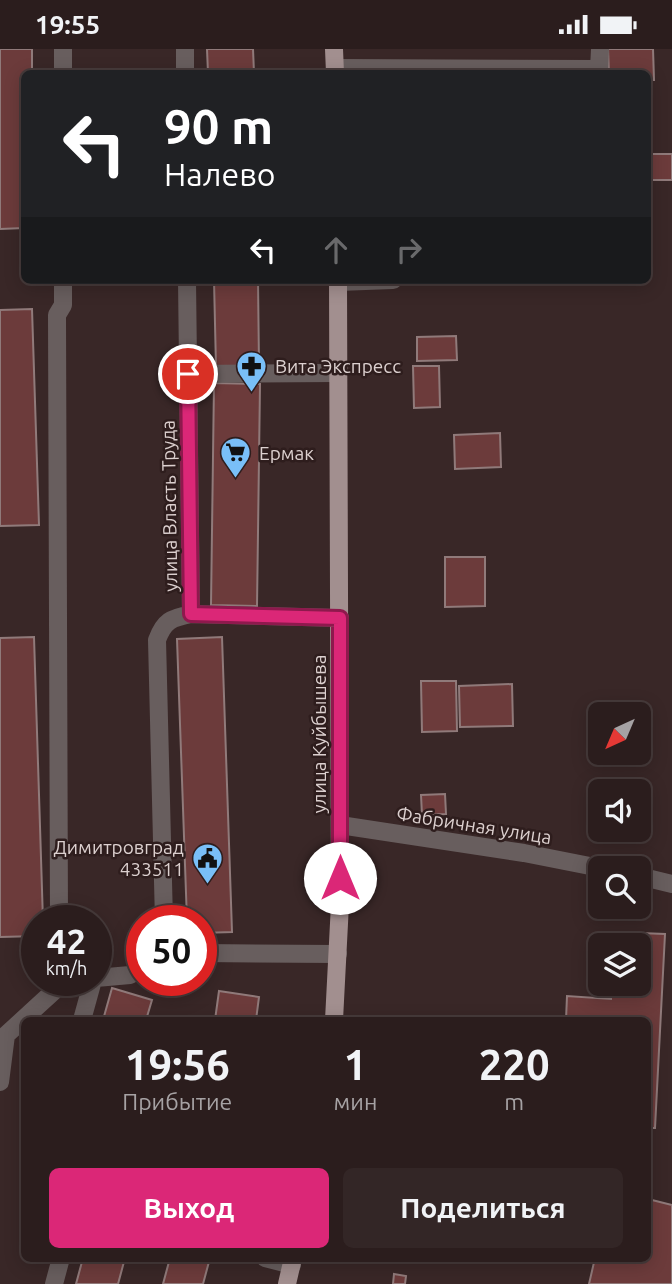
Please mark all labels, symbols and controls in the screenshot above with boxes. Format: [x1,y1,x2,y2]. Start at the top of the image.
text: 19:55 [35,10,100,39]
icon: left [49,98,140,189]
text: 90 m [164,98,273,153]
text: Налево [164,156,276,192]
icon: left [244,231,282,269]
icon: ahead [317,231,355,269]
icon: right [390,231,428,269]
pin [158,344,218,404]
pharmacy icon: Вита Экспресс [235,349,269,393]
icon: arrive [169,355,207,393]
place label: Вита Экспресс [275,355,401,377]
street label: улица Власть Труда [157,420,181,592]
supermarket icon: Ермак [219,436,253,480]
place label: Ермак [259,442,314,464]
street label: улица Куйбышева [308,654,330,814]
north arrow [588,702,651,765]
map controls [588,702,651,996]
button: sound [588,779,651,842]
street label: Фабричная улица [395,802,553,848]
place label: Димитровград 433511 [54,836,184,880]
public building icon: Димитровград 433511 [190,841,224,885]
position arrow [303,841,377,915]
button: search [588,856,651,919]
speed limit sign: 50 [126,905,217,996]
text: 42 [47,921,86,961]
button: layers [588,933,651,996]
text: km/h [46,958,87,978]
text: 19:56 [125,1041,230,1088]
text: 1 [344,1041,367,1088]
text: 220 [479,1041,550,1088]
text: Прибытие [122,1089,232,1114]
text: мин [334,1089,377,1114]
text: m [504,1089,524,1114]
button: Выход [49,1168,329,1248]
button: Поделиться [343,1168,623,1248]

